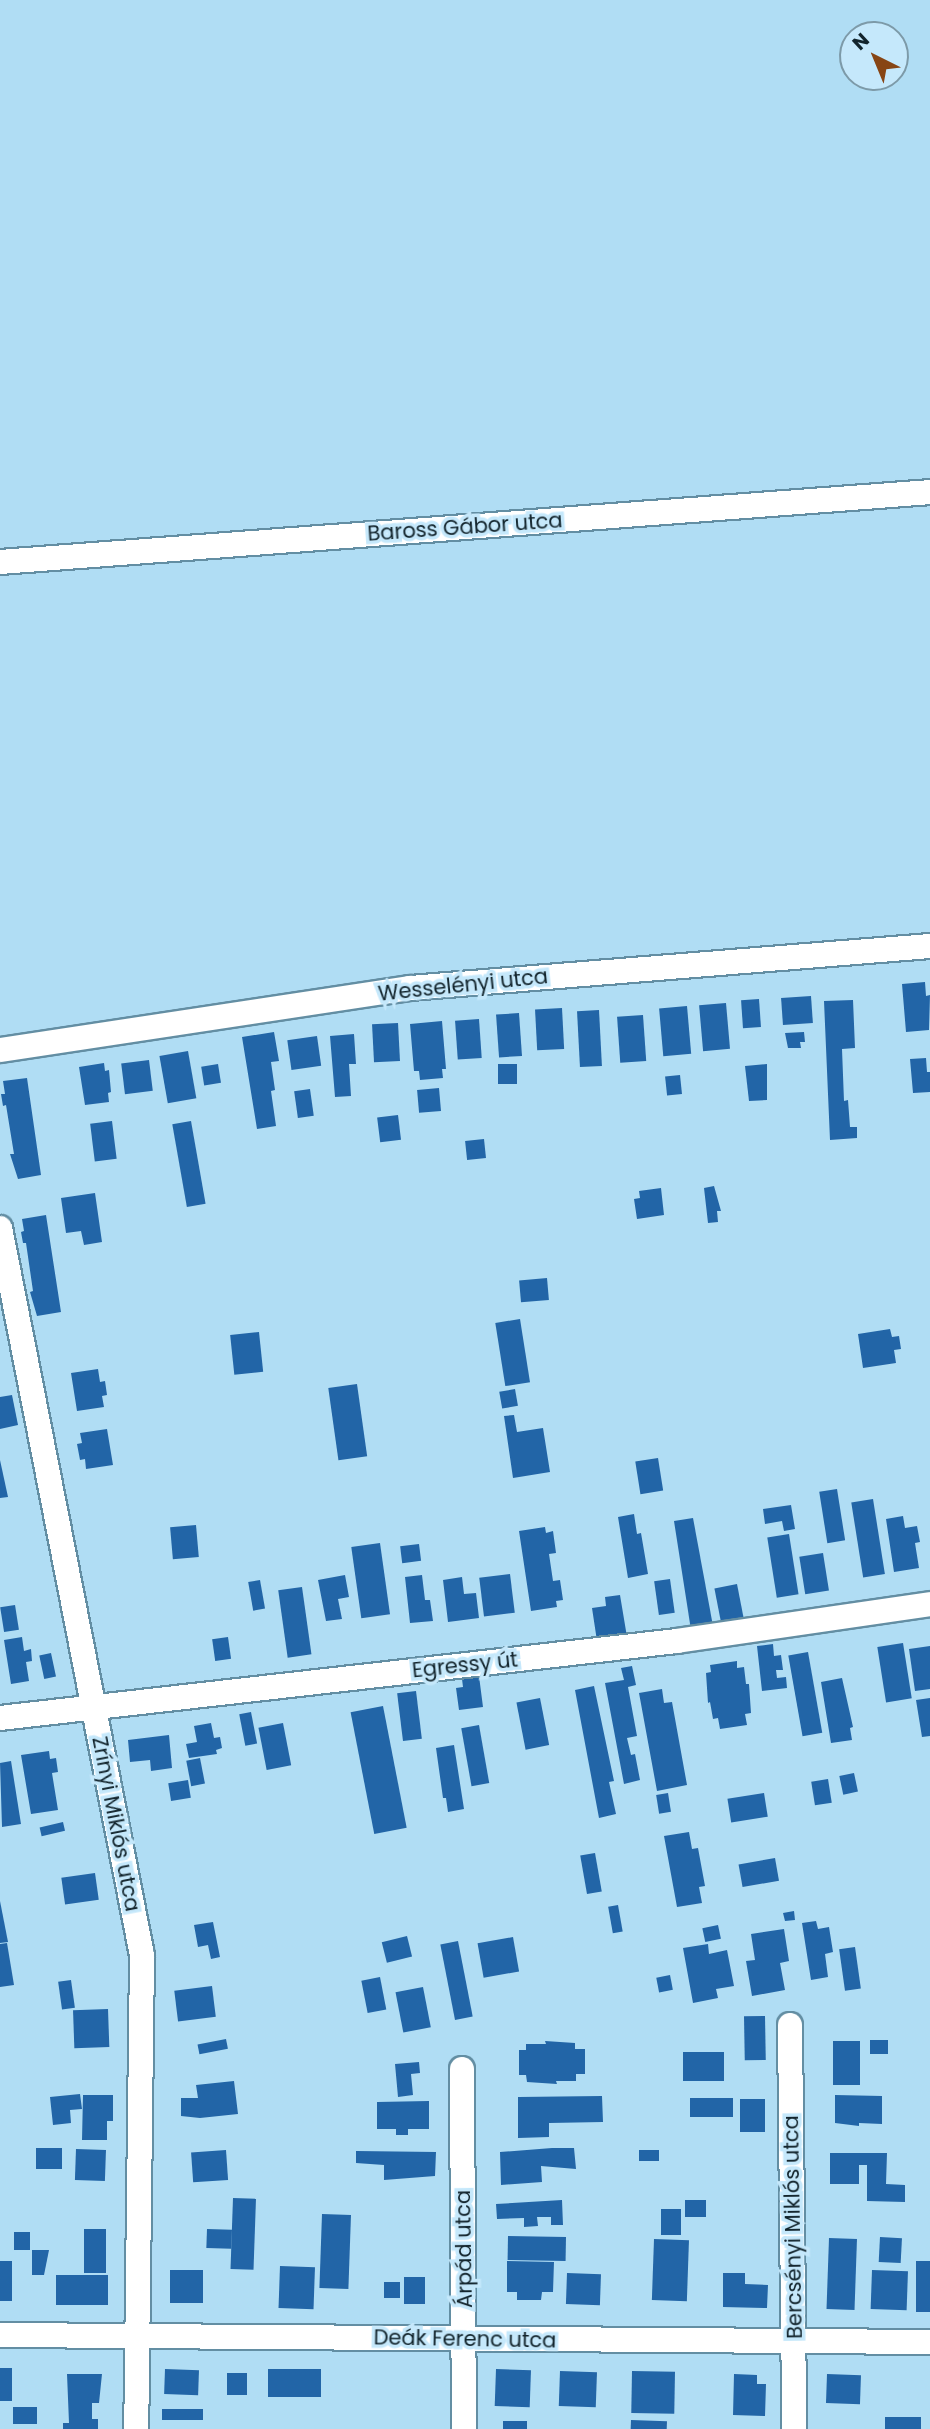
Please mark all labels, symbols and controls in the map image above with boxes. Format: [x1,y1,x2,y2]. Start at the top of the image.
north arrow [839,21,909,91]
text: N [846,27,875,56]
street label: Baross Gábor utca [367,508,563,546]
street label: Wesselényi utca [377,964,549,1006]
street label: Egressy út [411,1647,519,1683]
street label: Zrínyi Miklós utca [87,1734,145,1914]
street label: Bercsényi Miklós utca [778,2115,808,2339]
street label: Árpád utca [450,2190,478,2308]
street label: Deák Ferenc utca [373,2325,557,2353]

